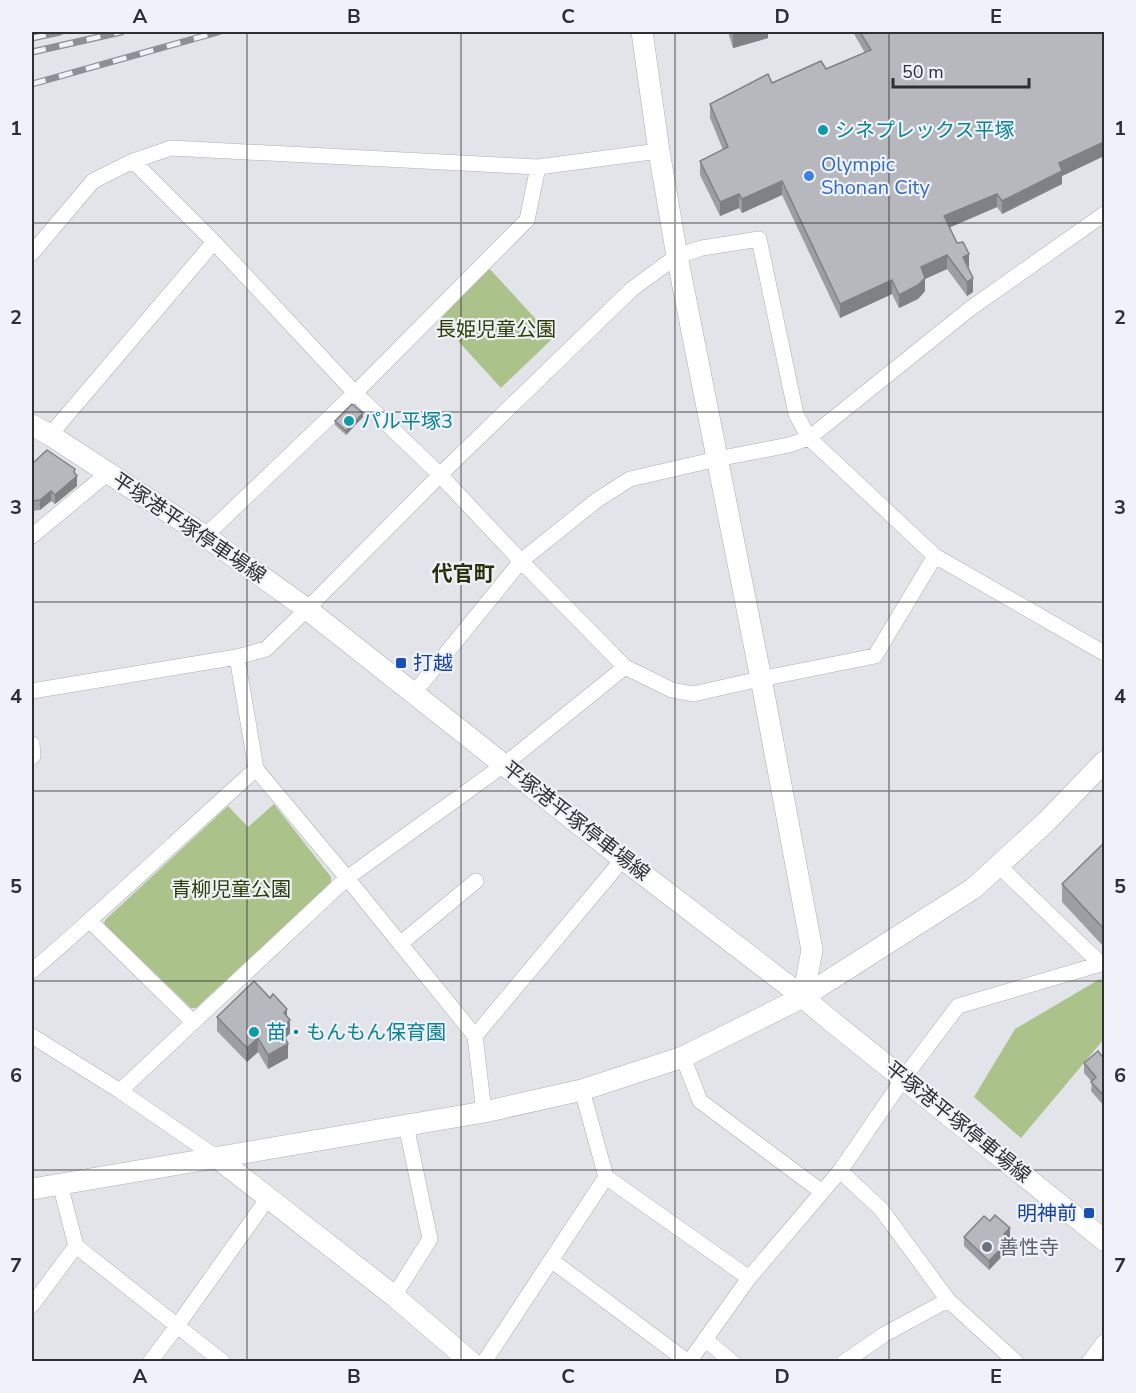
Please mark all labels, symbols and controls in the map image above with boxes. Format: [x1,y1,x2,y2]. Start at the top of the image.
text: A [133,3,148,30]
text: B [347,3,361,30]
text: C [561,3,575,30]
text: D [774,3,790,30]
text: E [990,3,1002,30]
scale bar [893,51,1030,89]
text: 50 m [902,60,944,84]
text: 1 [10,115,22,142]
text: 1 [1114,115,1126,142]
place label: シネプレックス平塚 [835,117,1014,144]
marker: シネプレックス平塚 [816,123,830,137]
place label: Olympic Shonan City [821,151,930,201]
marker: Olympic Shonan City [802,169,816,183]
text: 2 [10,304,22,331]
text: 2 [1114,304,1126,331]
park label: 長姫児童公園 [436,316,556,343]
place label: パル平塚3 [361,408,453,435]
marker: パル平塚3 [342,414,356,428]
street label: 平塚港平塚停車場線 [107,466,271,590]
text: 3 [10,494,22,521]
text: 3 [1114,494,1126,521]
district label: 代官町 [432,560,495,588]
place label: 打越 [413,650,453,677]
marker: 打越 [394,656,408,670]
text: 4 [10,683,22,710]
text: 4 [1114,683,1126,710]
street label: 平塚港平塚停車場線 [497,755,655,887]
text: 5 [10,873,22,900]
text: 5 [1114,873,1126,900]
park label: 青柳児童公園 [171,876,291,903]
place label: 苗・もんもん保育園 [266,1019,446,1046]
marker: 苗・もんもん保育園 [247,1025,261,1039]
street label: 平塚港平塚停車場線 [880,1055,1036,1189]
text: 6 [10,1062,22,1089]
text: 6 [1114,1062,1126,1089]
place label: 明神前 [1017,1200,1077,1227]
marker: 明神前 [1082,1206,1096,1220]
place label: 善性寺 [999,1234,1059,1261]
marker: 善性寺 [980,1240,994,1254]
text: 7 [10,1252,22,1279]
text: 7 [1114,1252,1126,1279]
text: A [133,1363,148,1390]
text: B [347,1363,361,1390]
text: C [561,1363,575,1390]
text: D [774,1363,790,1390]
text: E [990,1363,1002,1390]

